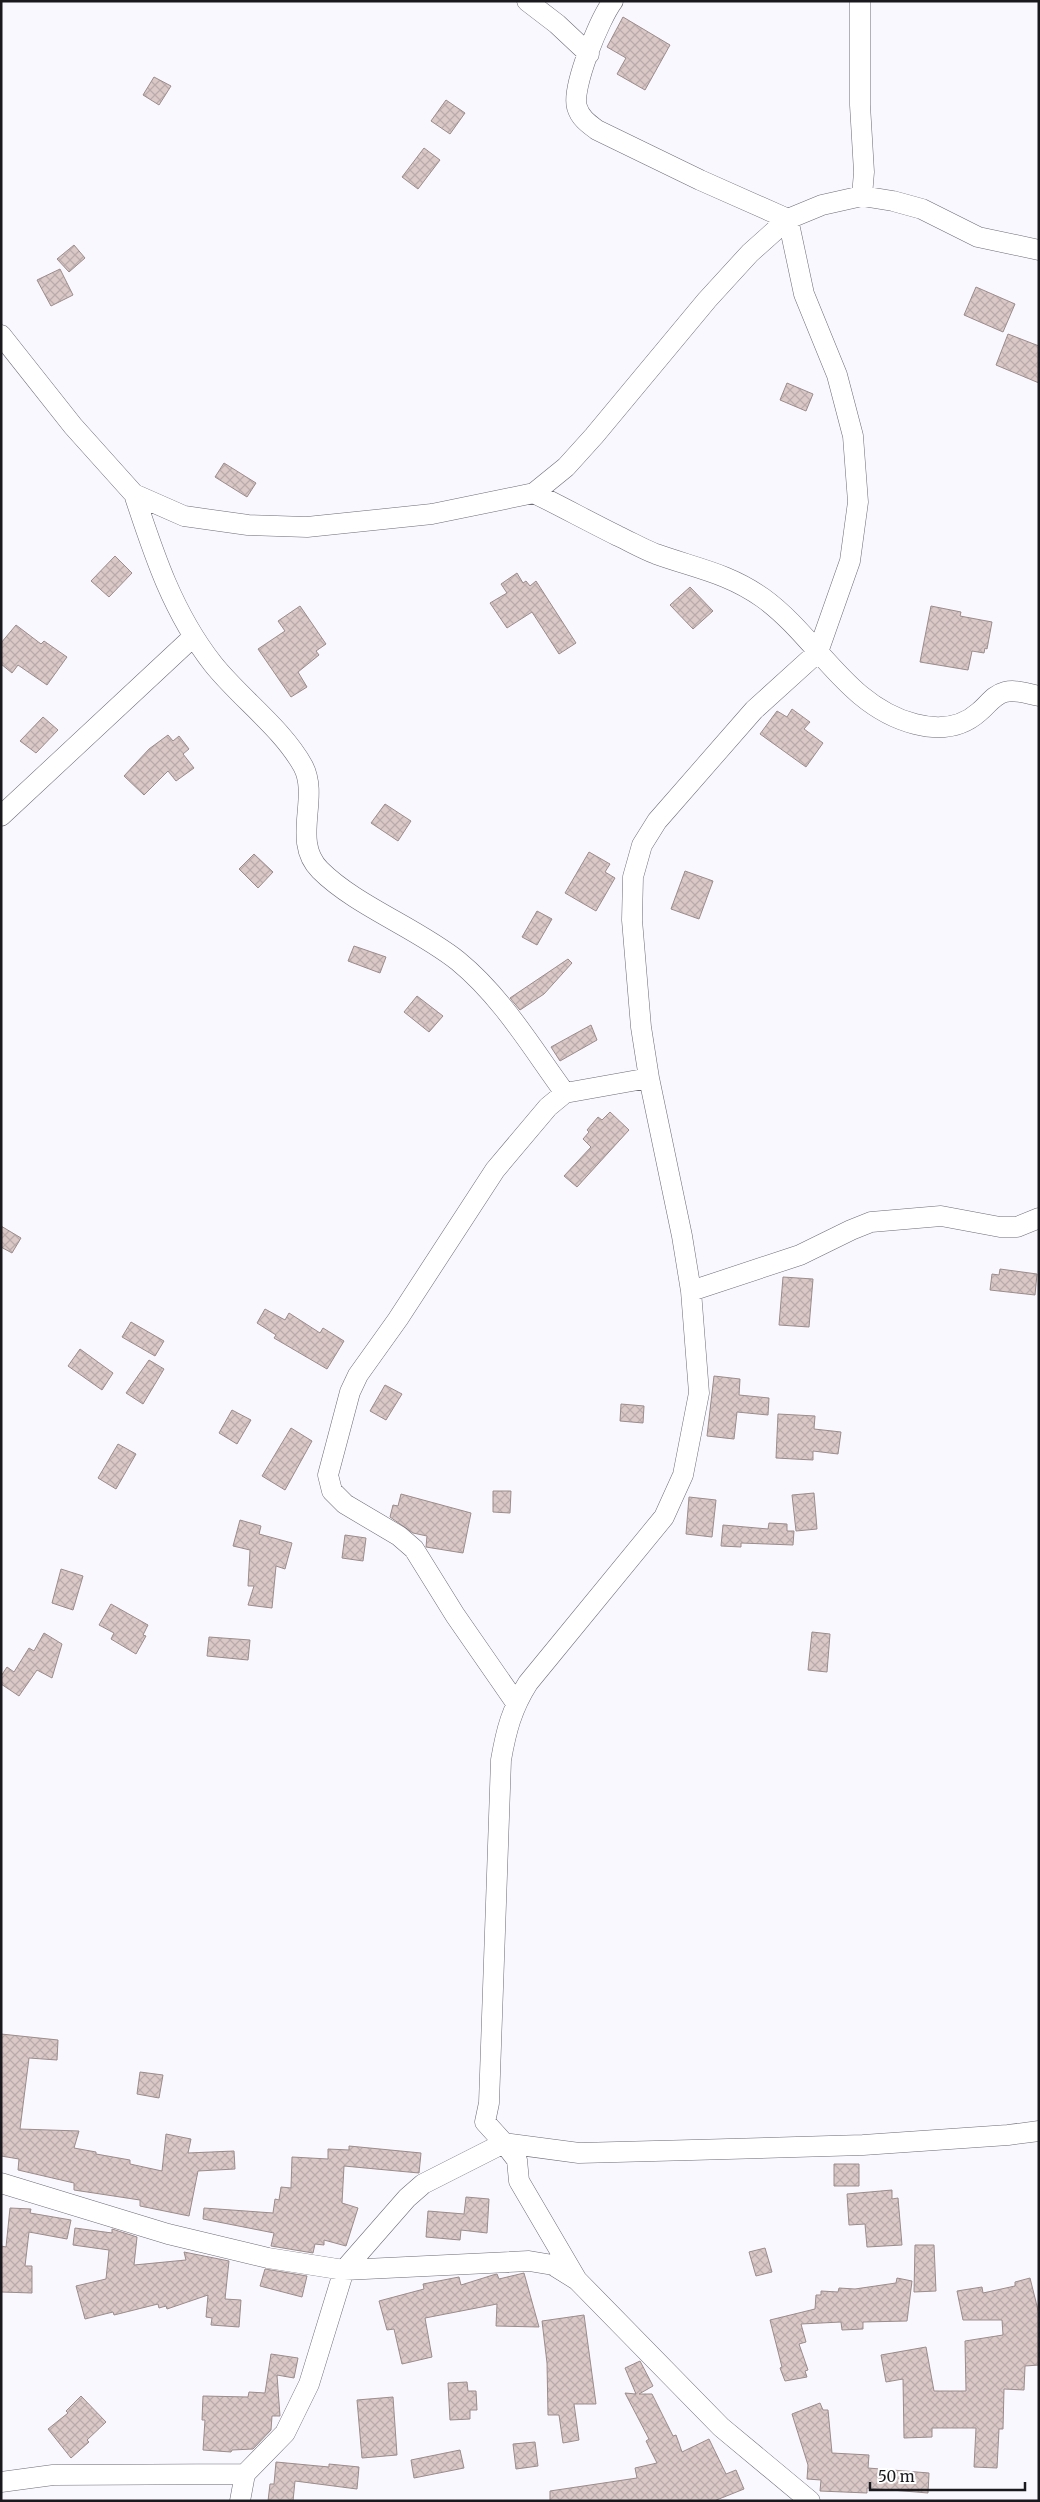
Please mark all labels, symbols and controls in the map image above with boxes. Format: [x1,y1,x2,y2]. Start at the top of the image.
scale bar [870,2460,1025,2492]
text: 50 m [878,2467,915,2486]

